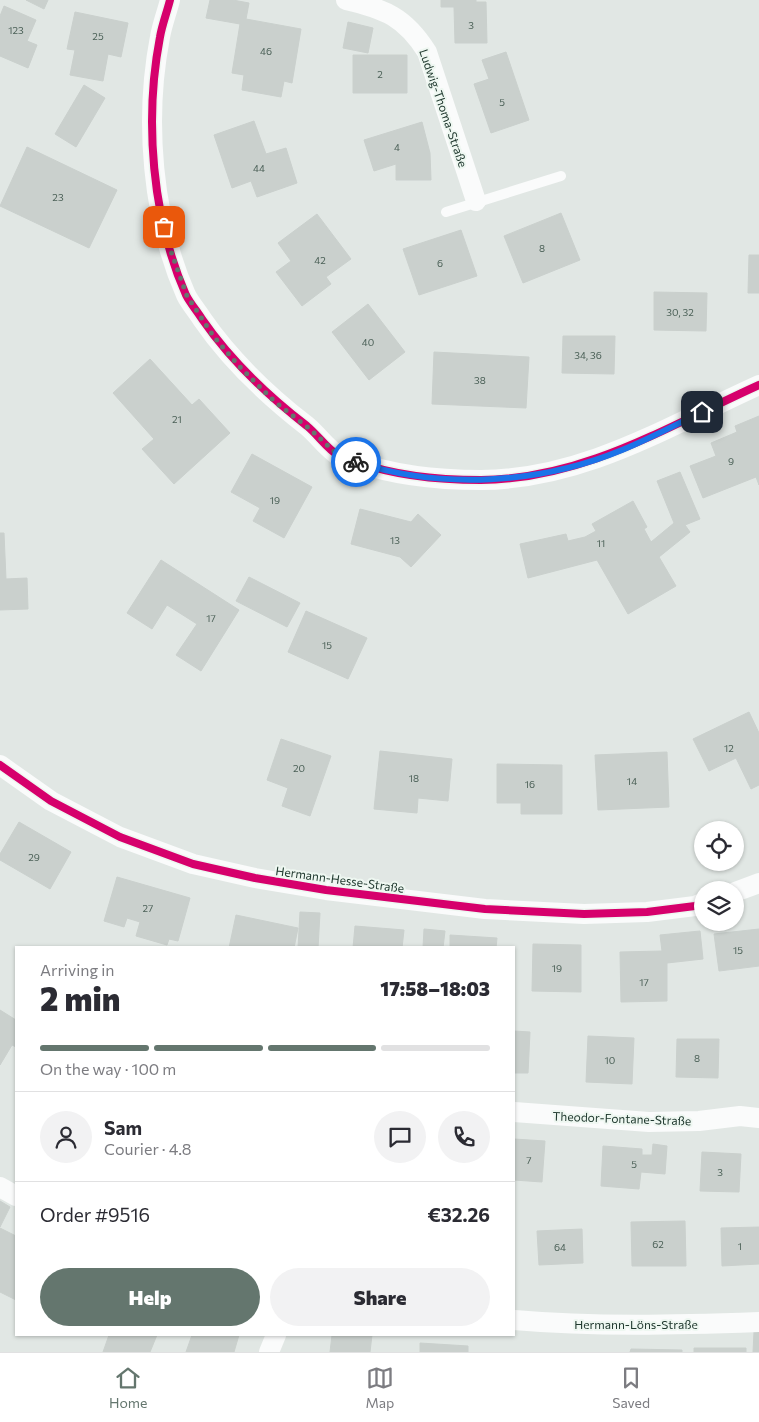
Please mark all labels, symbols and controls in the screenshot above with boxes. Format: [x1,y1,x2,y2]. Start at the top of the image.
house number: 3 [468,19,474,31]
house number: 123 [8,24,24,36]
house number: 25 [92,30,104,42]
house number: 46 [260,45,272,57]
street label: Ludwig-Thoma-Straße [417,47,471,169]
house number: 2 [377,68,383,80]
house number: 5 [499,96,505,108]
house number: 4 [394,141,400,153]
house number: 44 [253,162,265,174]
house number: 23 [52,191,64,203]
pin [143,206,185,248]
icon: bag [150,213,178,241]
house number: 8 [539,242,545,254]
house number: 42 [314,254,326,266]
house number: 6 [437,257,443,269]
house number: 30, 32 [666,306,694,318]
house number: 40 [362,336,374,348]
house number: 34, 36 [574,349,602,361]
house number: 38 [474,374,486,386]
pin [681,391,723,433]
icon: home [688,398,716,426]
house number: 21 [172,413,182,425]
courier [331,437,381,487]
icon: bike [342,448,370,476]
house number: 9 [728,455,734,467]
house number: 19 [270,494,280,506]
house number: 13 [390,534,400,546]
house number: 11 [597,537,605,549]
house number: 17 [206,612,216,624]
house number: 15 [322,639,332,651]
house number: 12 [724,742,734,754]
house number: 20 [293,762,305,774]
house number: 18 [409,772,419,784]
house number: 14 [627,775,637,787]
house number: 16 [525,778,535,790]
map controls [694,821,744,931]
button: locate [694,821,744,871]
house number: 29 [28,851,40,863]
street label: Hermann-Hesse-Straße [275,863,405,895]
button: layers [694,881,744,931]
house number: 27 [143,902,153,914]
house number: 15 [733,944,743,956]
text: Arriving in [40,960,114,979]
house number: 19 [552,962,562,974]
house number: 17 [639,976,649,988]
text: 17:58–18:03 [380,977,490,1000]
text: 2 min [40,978,120,1018]
house number: 8 [694,1052,700,1064]
house number: 10 [605,1054,615,1066]
text: On the way · 100 m [40,1059,176,1078]
street label: Theodor-Fontane-Straße [553,1109,691,1127]
button: person [40,1111,92,1163]
button: chat [374,1111,426,1163]
button: phone [438,1111,490,1163]
text: Sam [104,1116,142,1139]
text: Courier · 4.8 [104,1139,191,1158]
house number: 7 [526,1154,532,1166]
house number: 5 [631,1158,637,1170]
house number: 3 [717,1166,723,1178]
text: Order #9516 [40,1203,150,1226]
text: €32.26 [427,1203,490,1226]
house number: 62 [652,1238,664,1250]
house number: 1 [738,1240,742,1252]
house number: 64 [554,1241,566,1253]
button: Help [40,1268,260,1326]
button: Share [270,1268,490,1326]
street label: Hermann-Löns-Straße [574,1317,698,1331]
tab: Home [109,1364,147,1411]
tab: Map [365,1364,394,1411]
tab: Saved [612,1364,650,1411]

